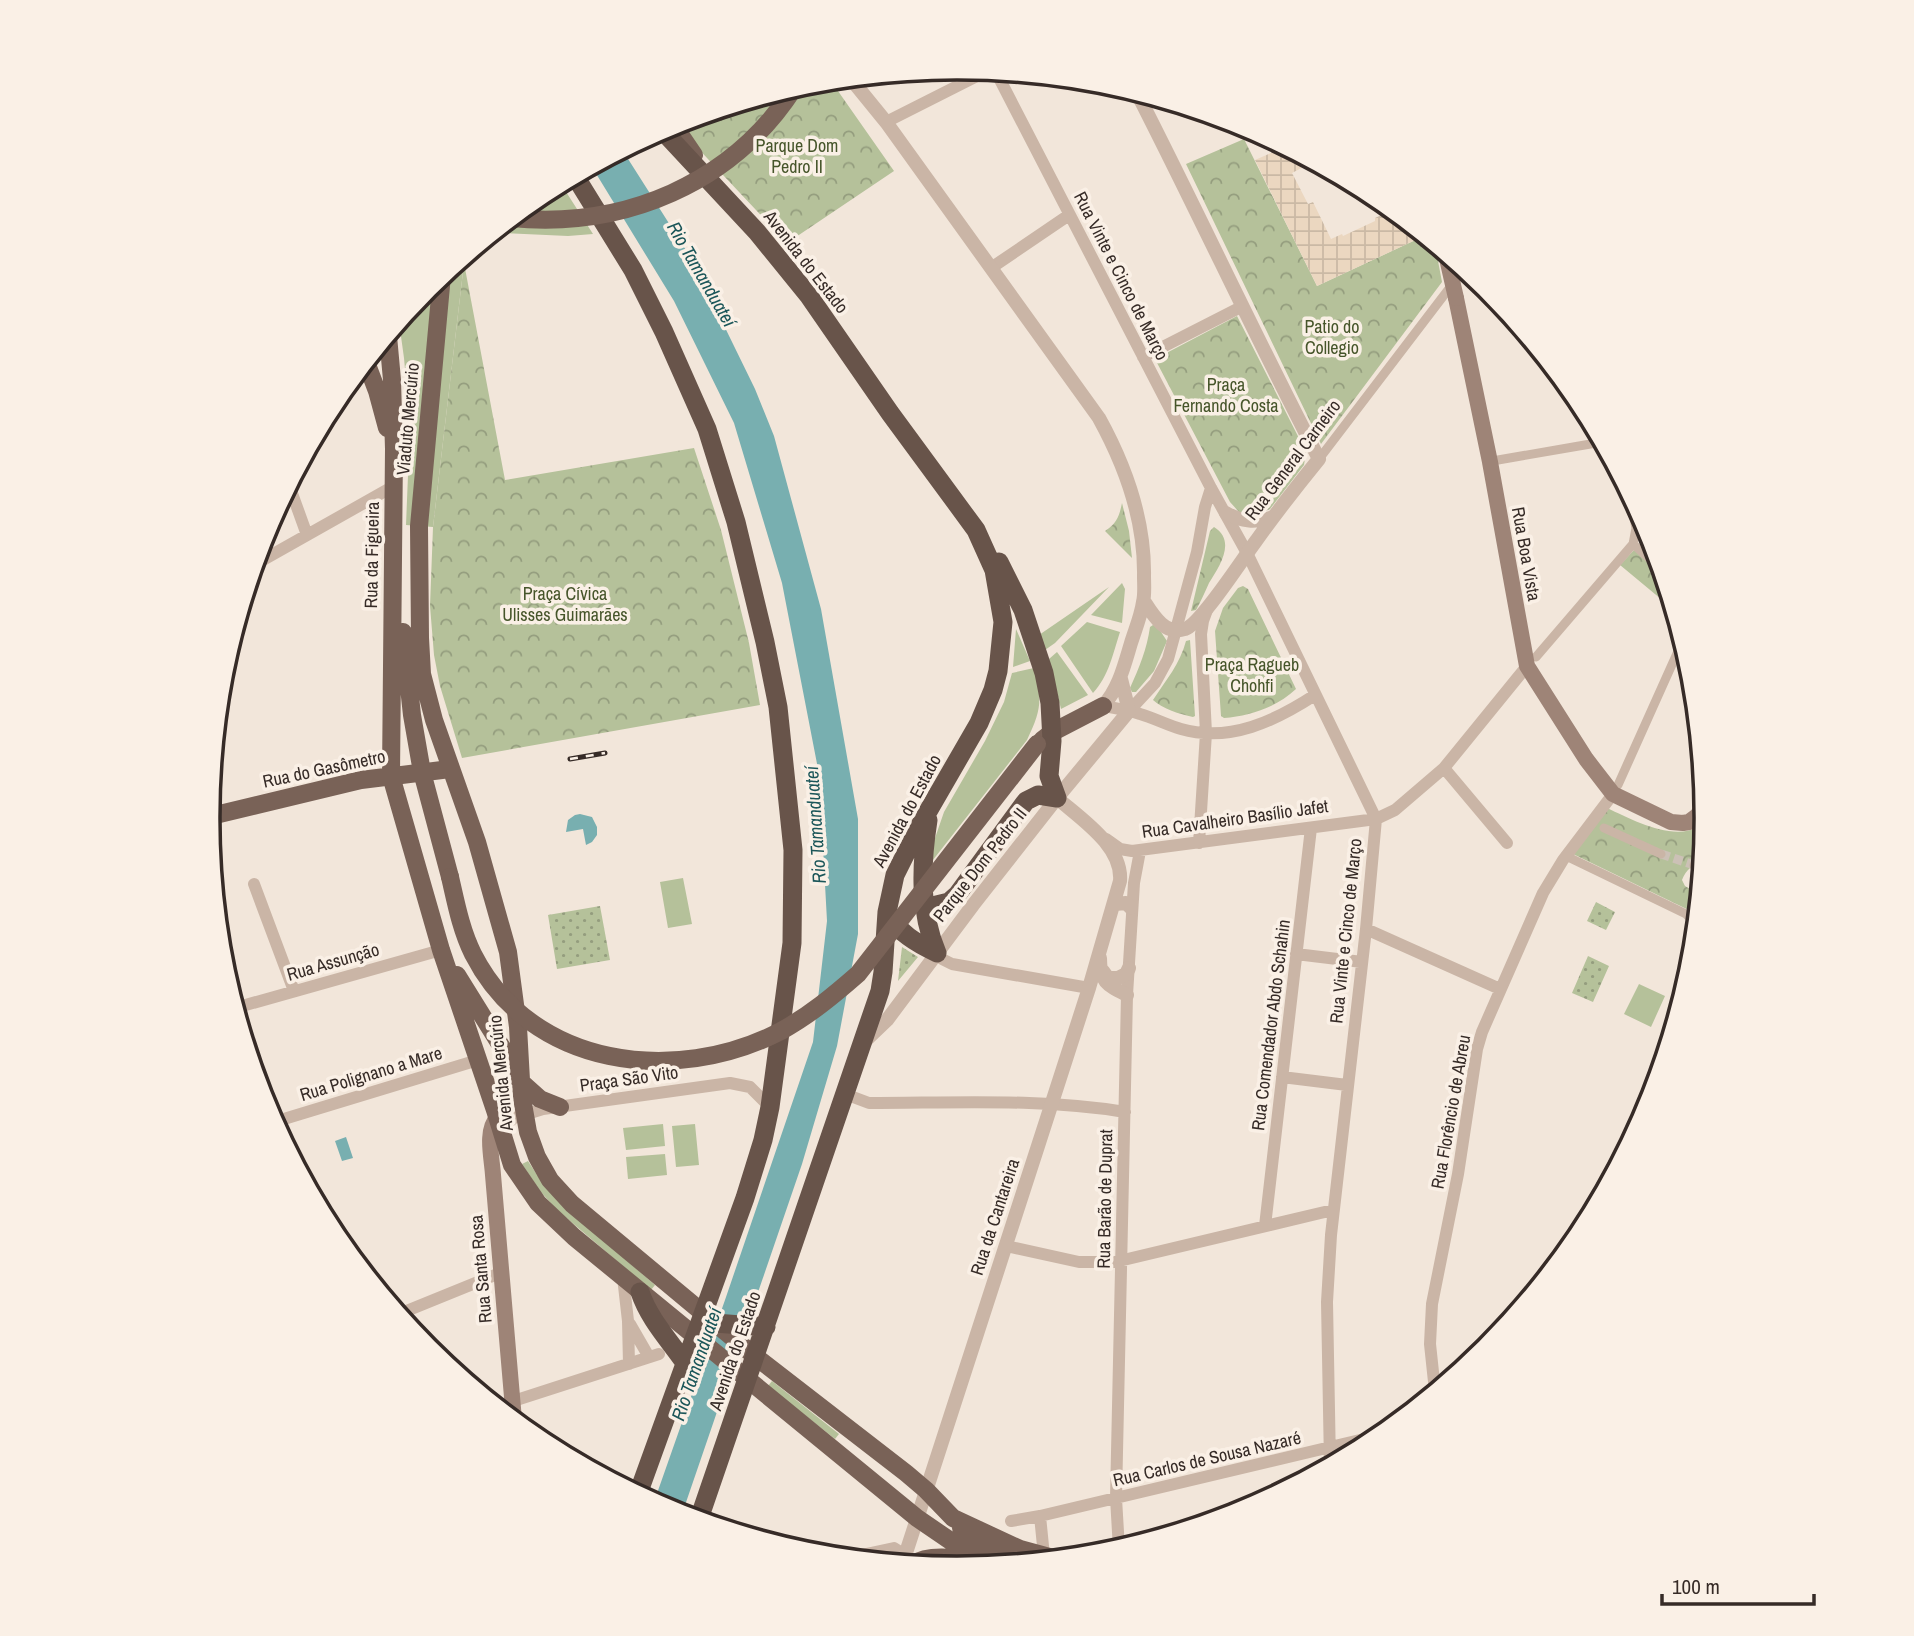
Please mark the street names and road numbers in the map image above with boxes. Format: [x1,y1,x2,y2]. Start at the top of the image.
street label: Rua Vinte e Cinco de Março [1068,187,1175,364]
street label: Avenida do Estado [758,204,855,318]
street label: Viaduto Mercúrio [390,362,425,476]
street label: Rua General Carneiro [1239,394,1346,525]
street label: Rua da Figueira [358,501,385,609]
street label: Rua Boa Vista [1506,505,1547,603]
street label: Rua do Gasômetro [260,743,387,794]
street label: Avenida do Estado [866,750,947,872]
street label: Rua Cavalheiro Basílio Jafet [1140,793,1330,844]
street label: Parque Dom Pedro II [927,802,1032,927]
street label: Rua Vinte e Cinco de Março [1323,837,1368,1025]
street label: Rua Comendador Abdo Schahin [1245,918,1296,1132]
street label: Rua Assunção [284,936,382,987]
street label: Avenida Mercúrio [482,1014,519,1133]
street label: Rua Florêncio de Abreu [1425,1033,1476,1191]
street label: Rua Polignano a Mare [297,1040,445,1107]
street label: Praça São Vito [578,1059,680,1098]
street label: Rua Barão de Duprat [1091,1129,1118,1269]
street label: Rua da Cantareira [964,1155,1025,1278]
street label: Rua Santa Rosa [463,1214,498,1324]
street label: Avenida do Estado [702,1288,767,1415]
street label: Rua Carlos de Sousa Nazaré [1111,1425,1303,1492]

